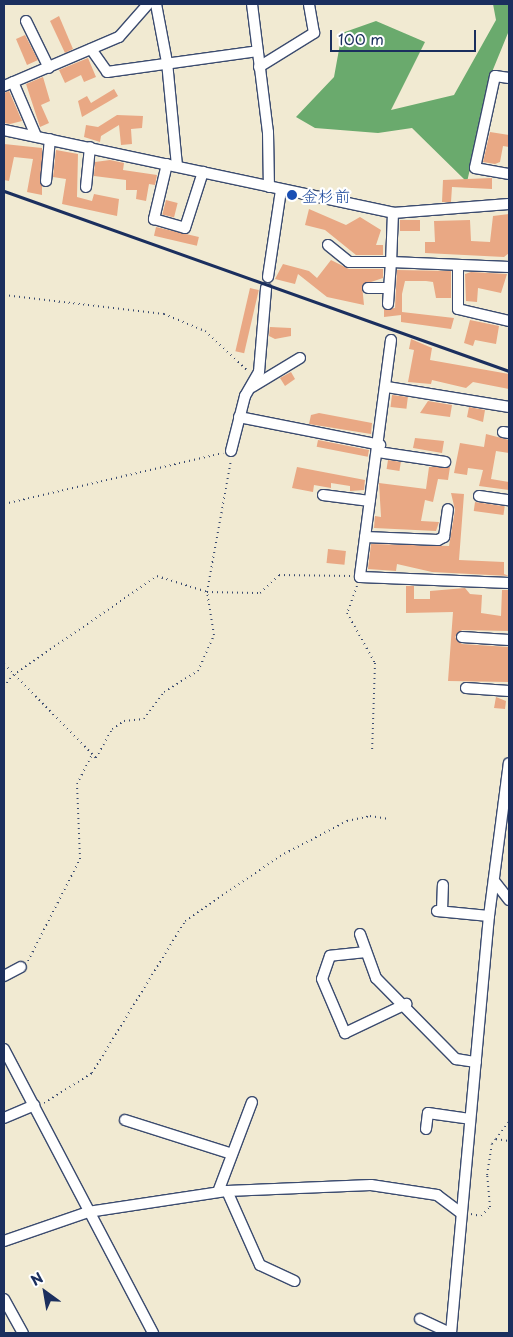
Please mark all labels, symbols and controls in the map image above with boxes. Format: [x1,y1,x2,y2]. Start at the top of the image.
scale bar [333,20,479,52]
text: 100 m [338,27,384,50]
place label: 金杉前 [302,185,350,205]
marker: 金杉前 [286,189,298,201]
north arrow [20,1267,70,1317]
text: N [27,1267,47,1291]

